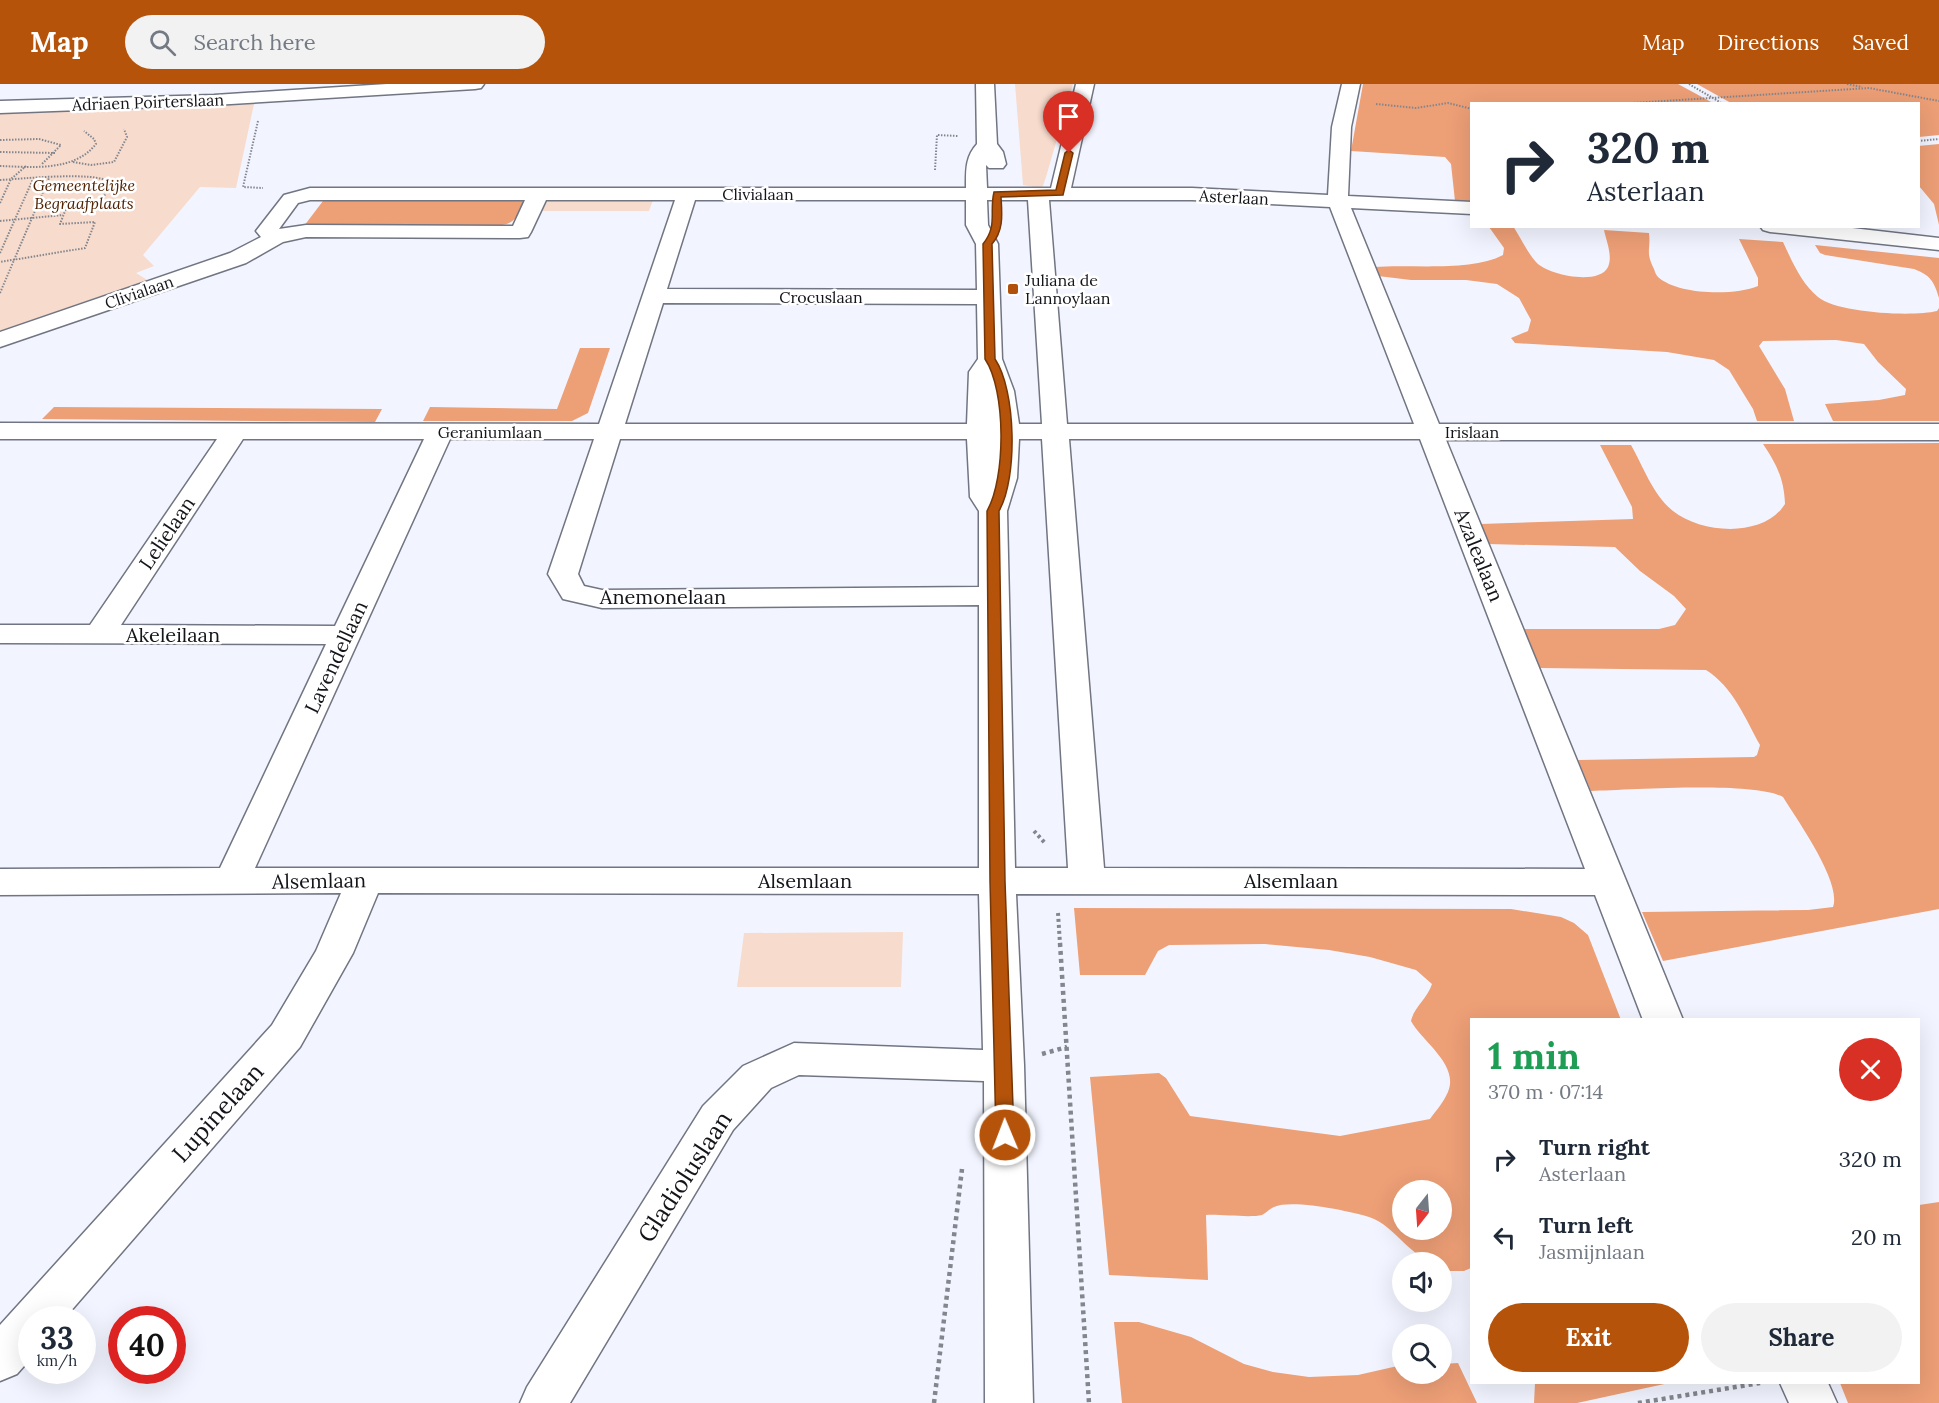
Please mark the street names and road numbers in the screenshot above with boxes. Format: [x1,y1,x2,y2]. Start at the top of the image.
street label: Adriaen Poirterslaan [71,89,225,115]
street label: Clivialaan [722,184,794,204]
street label: Asterlaan [1198,185,1270,209]
street label: Clivialaan [102,271,176,313]
street label: Crocuslaan [779,287,863,307]
street label: Geraniumlaan [438,422,543,442]
street label: Irislaan [1445,422,1500,442]
street label: Lelielaan [133,492,200,574]
street label: Azalealaan [1449,504,1509,605]
street label: Anemonelaan [599,584,726,609]
street label: Lavendellaan [299,596,373,717]
street label: Akeleilaan [125,622,220,647]
street label: Alsemlaan [271,867,366,894]
street label: Alsemlaan [757,868,852,893]
street label: Alsemlaan [1243,868,1338,893]
street label: Lupinelaan [165,1057,270,1169]
street label: Gladioluslaan [631,1105,738,1248]

